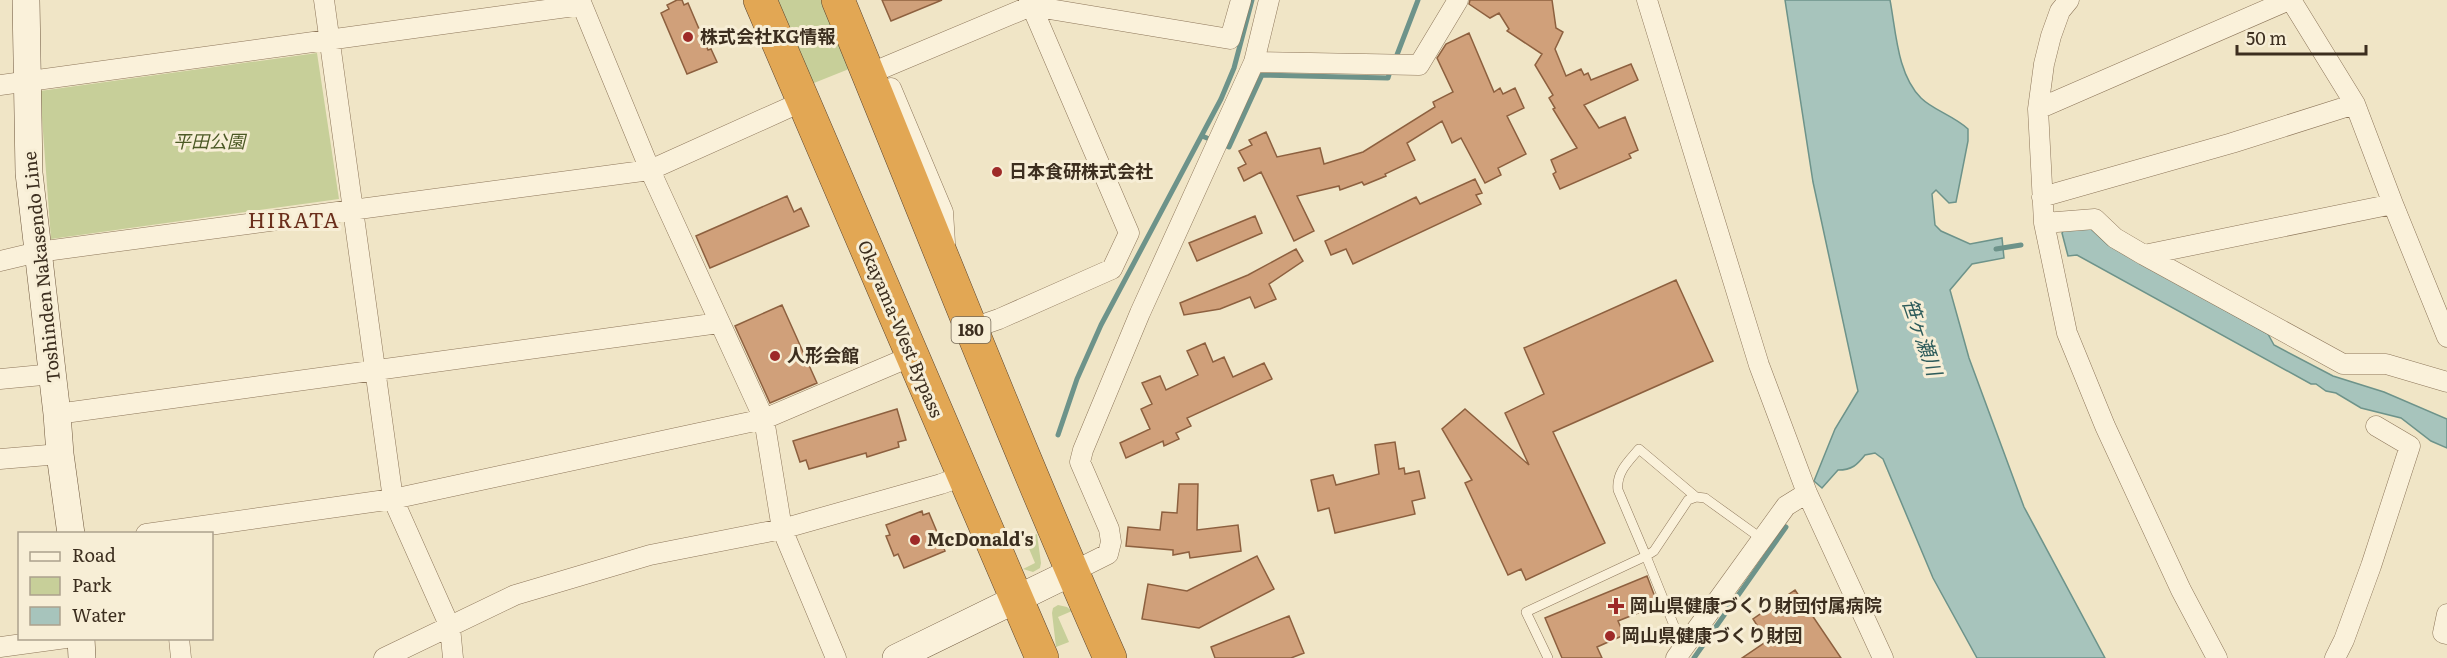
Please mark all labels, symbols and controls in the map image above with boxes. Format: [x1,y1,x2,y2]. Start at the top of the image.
scale bar [2237,18,2366,56]
place label: 株式会社KG情報 [700,22,835,49]
text: 50 m [2246,24,2287,51]
marker: 株式会社KG情報 [681,30,695,44]
park label: 平田公園 [173,127,248,154]
street label: Toshinden Nakasendo Line [15,150,66,384]
place label: 日本食研株式会社 [1009,157,1153,184]
marker: 日本食研株式会社 [990,165,1004,179]
district label: HIRATA [248,203,340,234]
street label: Okayama-West Bypass [852,236,951,421]
water label: 笹ヶ瀬川 [1897,294,1952,381]
road number: 180 [952,317,990,343]
place label: 人形会館 [787,341,859,368]
marker: 人形会館 [768,349,782,363]
place label: McDonald's [927,525,1033,552]
legend [18,532,213,640]
marker: McDonald's [908,533,922,547]
text: Road [72,541,116,568]
text: Park [72,571,113,598]
place label: 岡山県健康づくり財団付属病院 [1630,591,1882,618]
marker: 岡山県健康づくり財団付属病院 [1607,597,1625,615]
text: Water [72,601,126,628]
place label: 岡山県健康づくり財団 [1622,621,1802,648]
marker: 岡山県健康づくり財団 [1603,629,1617,643]

